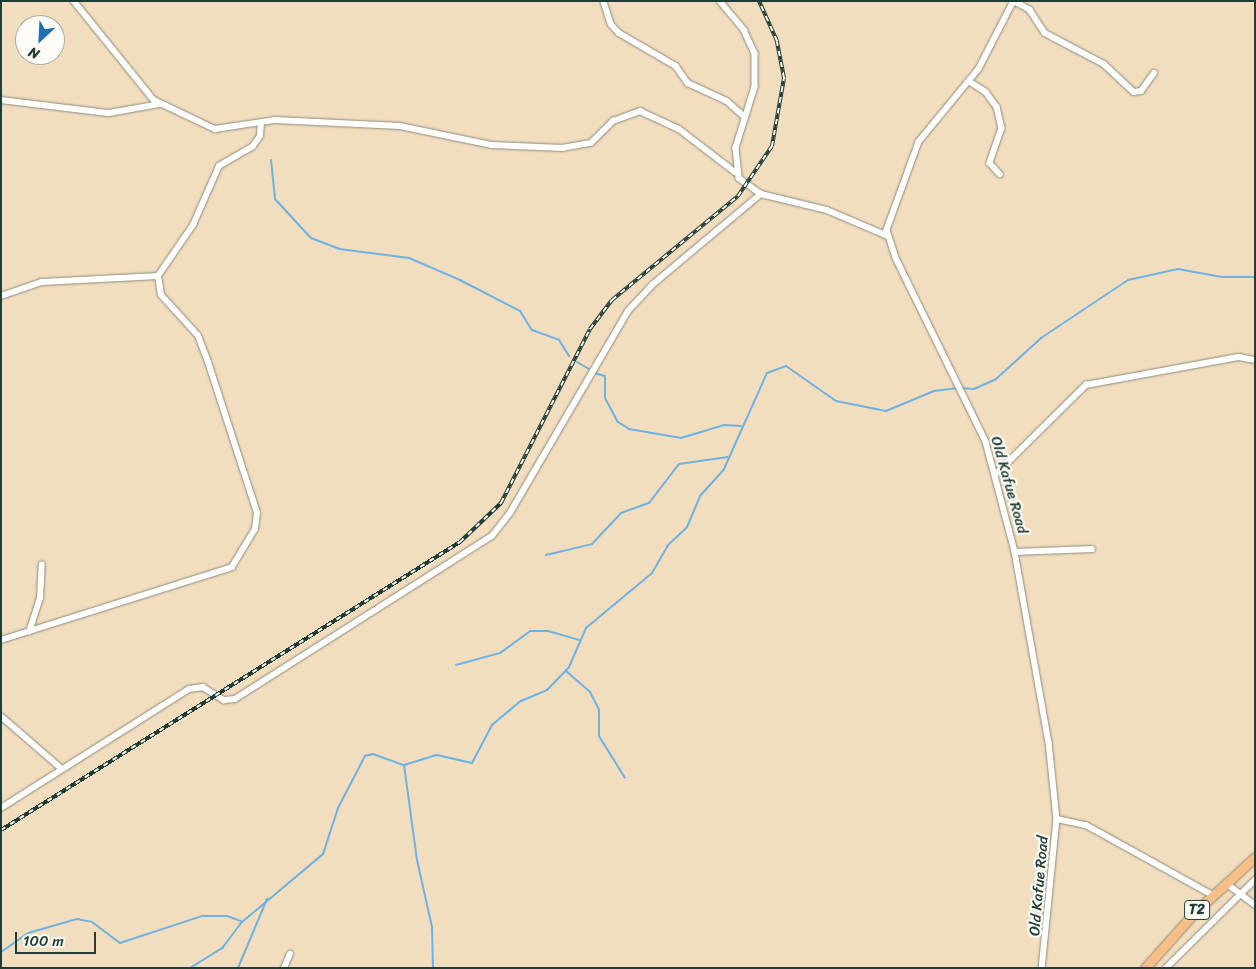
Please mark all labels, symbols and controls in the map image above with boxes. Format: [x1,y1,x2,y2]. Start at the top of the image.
north arrow [15,15,65,65]
text: N [24,40,44,67]
street label: Old Kafue Road [987,434,1031,536]
street label: Old Kafue Road [1026,835,1052,937]
road number: T2 [1183,898,1211,922]
scale bar [18,922,99,954]
text: 100 m [23,928,64,954]

